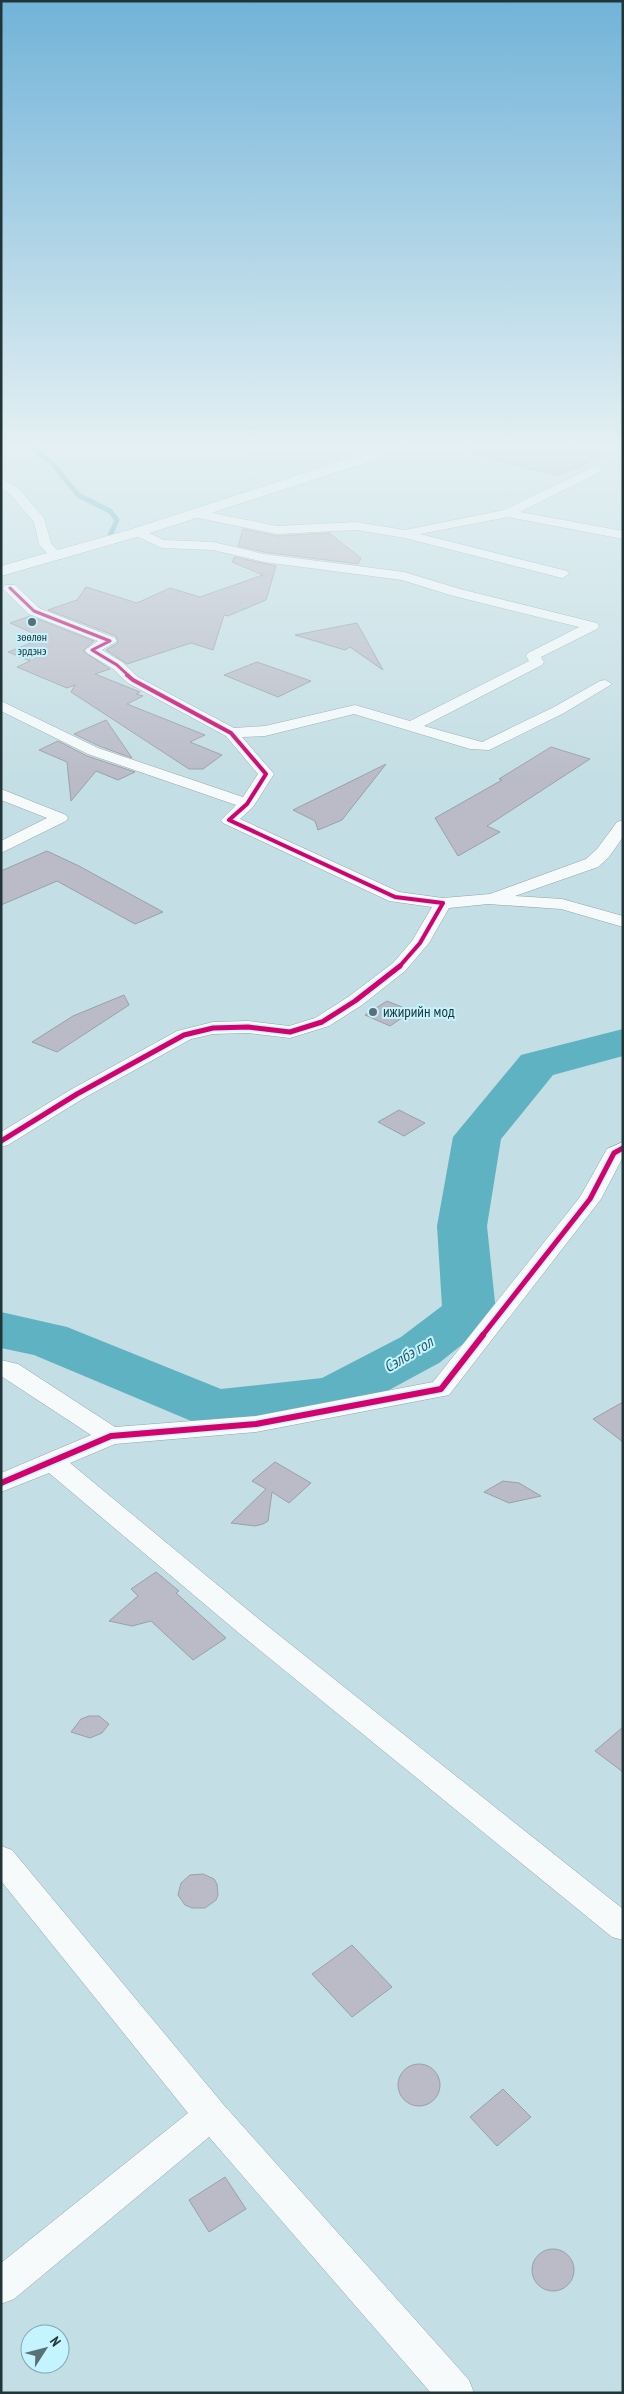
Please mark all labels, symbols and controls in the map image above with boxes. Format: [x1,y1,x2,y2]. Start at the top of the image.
marker: зөөлөн эрдэнэ [26,616,38,628]
place label: зөөлөн эрдэнэ [17,629,47,658]
place label: ижирийн мод [383,1002,455,1021]
marker: ижирийн мод [367,1006,379,1018]
water label: Сэлбэ гол [380,1331,438,1376]
north arrow [20,2324,70,2374]
text: N [46,2333,65,2350]

